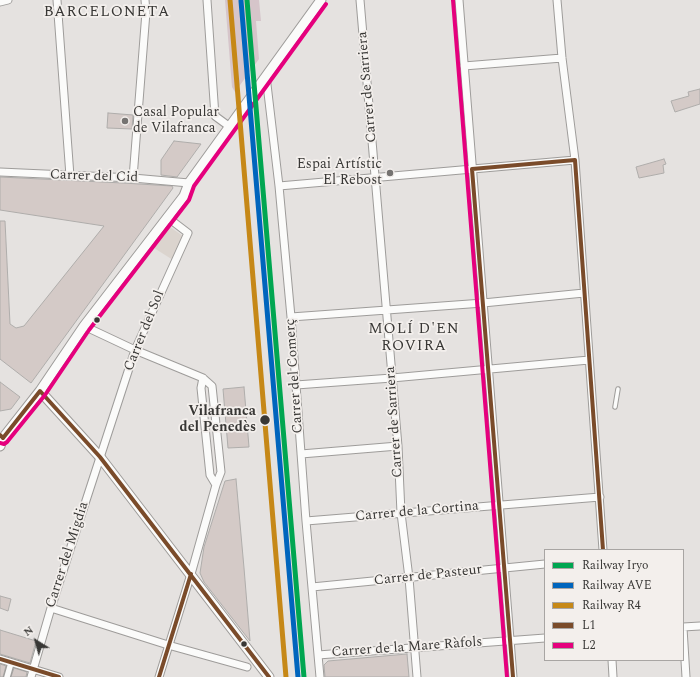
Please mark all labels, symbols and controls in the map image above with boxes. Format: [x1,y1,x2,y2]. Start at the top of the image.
district label: BARCELONETA [44,4,170,22]
street label: Carrer de Sarriera [355,31,381,143]
place label: Casal Popular de Vilafranca [133,105,219,138]
marker: Casal Popular de Vilafranca [120,116,130,126]
place label: Espai Artístic El Rebost [297,157,382,190]
street label: Carrer del Cid [49,167,139,187]
marker: Espai Artístic El Rebost [385,168,395,178]
street label: Carrer del Sol [121,288,169,374]
unlabelled marker [92,315,102,325]
street label: Carrer del Comerç [283,318,307,434]
district label: MOLÍ D'EN ROVIRA [368,321,460,356]
street label: Carrer de Sarriera [383,366,407,478]
place label: Vilafranca del Penedès [180,404,256,436]
marker: Vilafranca del Penedès [258,413,272,427]
street label: Carrer de la Cortina [354,498,480,526]
street label: Carrer del Migdia [43,500,93,610]
legend [544,549,684,661]
text: Railway Iryo [582,556,649,575]
street label: Carrer de Pasteur [373,562,483,590]
text: Railway AVE [582,576,652,595]
text: Railway R4 [582,596,641,615]
text: L1 [582,616,596,635]
north arrow [16,621,56,661]
text: N [20,622,37,641]
street label: Carrer de la Mare Ràfols [331,634,483,662]
text: L2 [582,636,596,655]
unlabelled marker [239,639,249,649]

